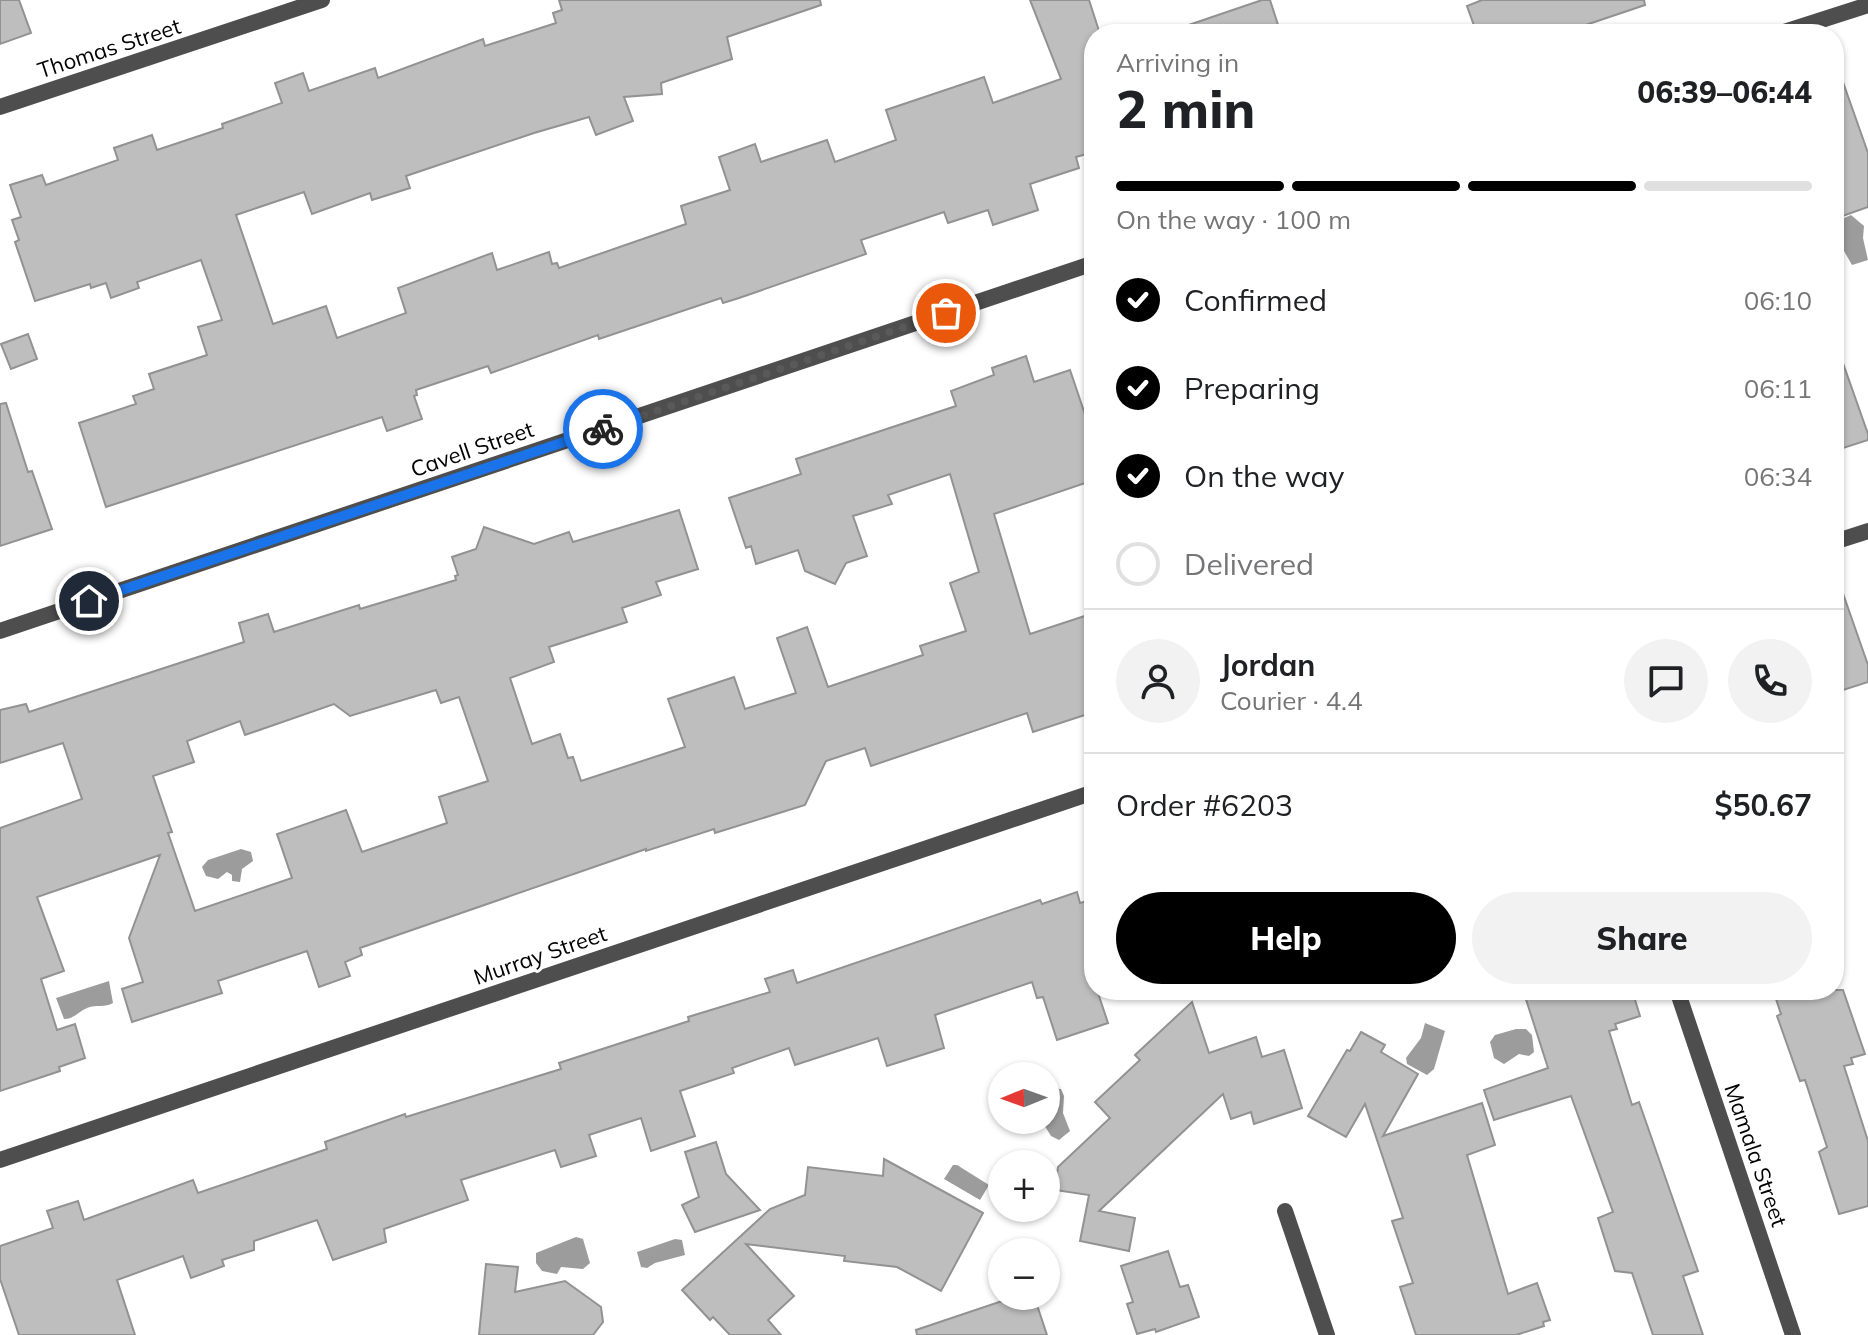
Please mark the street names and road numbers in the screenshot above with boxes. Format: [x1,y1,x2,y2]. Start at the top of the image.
street label: Thomas Street [34,12,184,84]
street label: Cavell Street [407,415,538,483]
street label: Murray Street [470,919,610,991]
street label: Mamala Street [1718,1080,1794,1231]

